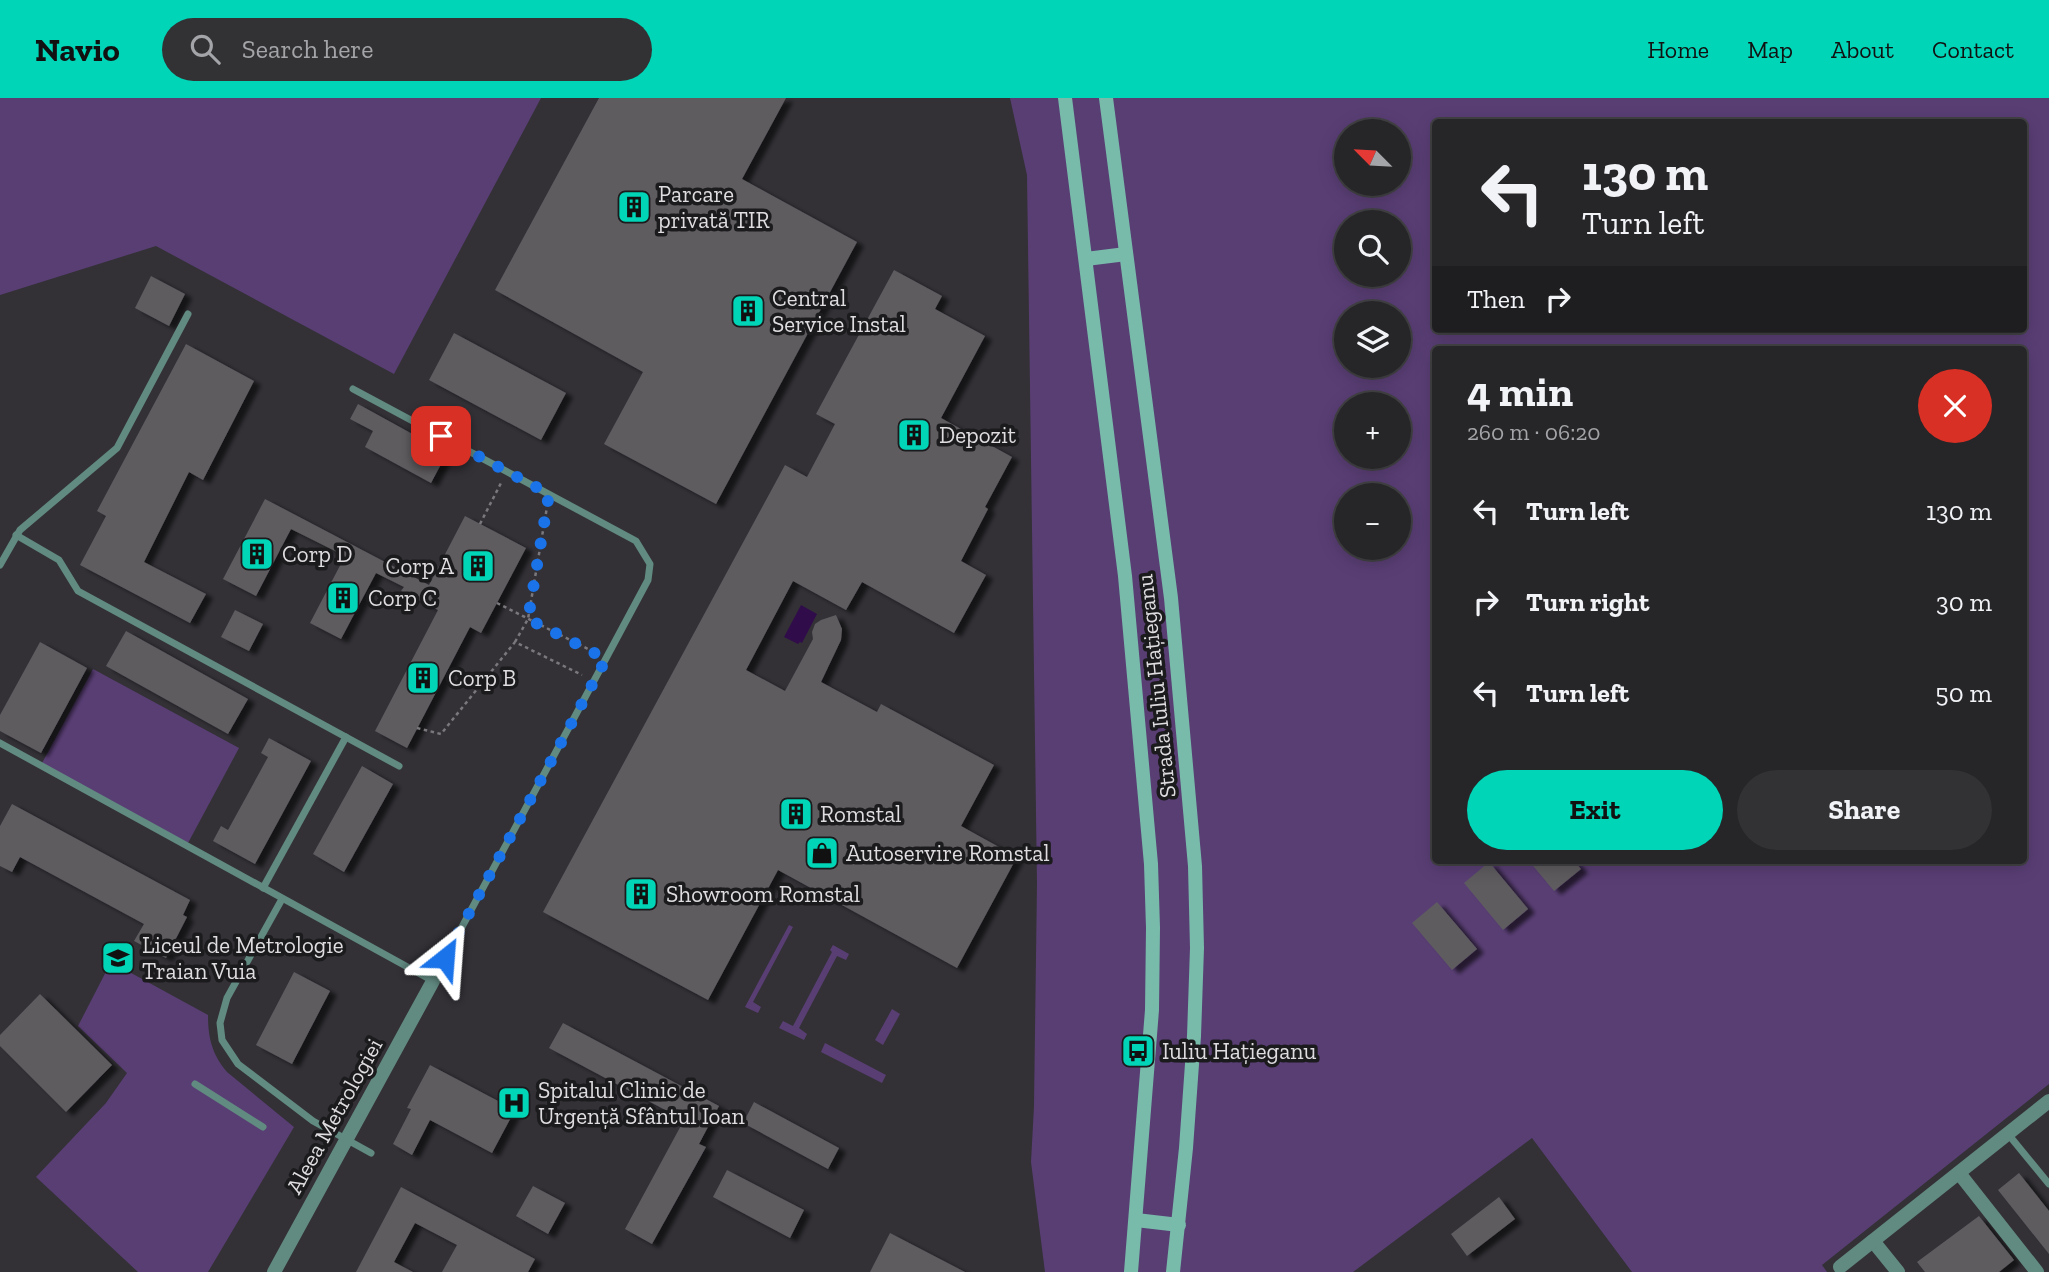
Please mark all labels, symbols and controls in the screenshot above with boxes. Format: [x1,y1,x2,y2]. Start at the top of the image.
search box [162,18,652,81]
text: Navio [35,30,120,69]
icon: search [186,30,224,68]
text: Search here [242,33,374,65]
text: Home [1647,35,1709,64]
text: Map [1747,35,1793,64]
text: About [1831,35,1894,64]
text: Contact [1932,35,2014,64]
north arrow [1334,119,1410,196]
map controls [1334,119,1411,560]
text: 130 m [1582,144,1708,203]
icon: left [1467,147,1558,238]
place label: Parcare privată TIR [658,180,770,234]
building icon: Parcare privată TIR [615,188,653,226]
text: Turn left [1582,204,1704,242]
button: search [1334,210,1411,287]
icon: right [1539,280,1577,318]
text: Then [1467,283,1525,315]
place label: Central Service Instal [772,284,906,338]
building icon: Central Service Instal [729,292,767,330]
button: layers [1334,301,1411,378]
text: 4 min [1467,366,1573,417]
button: close [1918,369,1992,443]
button: + [1334,392,1411,469]
pin [411,406,471,466]
building icon: Depozit [895,416,933,454]
icon: arrive [422,417,460,455]
text: 260 m · 06:20 [1467,418,1601,446]
place label: Depozit [939,421,1017,449]
button: − [1334,483,1411,560]
icon: left [1467,492,1505,530]
text: Turn left [1526,495,1629,527]
text: 130 m [1926,495,1992,527]
building icon: Corp D [238,535,276,573]
place label: Corp D [282,540,352,568]
building icon: Corp A [459,547,497,585]
place label: Corp A [386,552,455,580]
street label: Strada Iuliu Hațieganu [1130,573,1182,799]
building icon: Corp C [324,579,362,617]
icon: right [1467,583,1505,621]
place label: Corp C [368,584,437,612]
text: Turn right [1526,586,1649,618]
text: 30 m [1936,586,1992,618]
building icon: Corp B [404,659,442,697]
place label: Corp B [448,664,516,692]
icon: left [1467,674,1505,712]
text: Turn left [1526,677,1629,709]
text: 50 m [1935,677,1992,709]
button: Exit [1467,770,1723,850]
button: Share [1737,770,1992,850]
building icon: Romstal [777,795,815,833]
place label: Romstal [820,800,901,828]
shop icon: Autoservire Romstal [803,834,841,872]
place label: Autoservire Romstal [846,839,1050,867]
building icon: Showroom Romstal [622,875,660,913]
place label: Showroom Romstal [666,880,860,908]
position arrow [408,921,482,995]
place label: Liceul de Metrologie Traian Vuia [142,931,344,985]
school or university icon: Liceul de Metrologie Traian Vuia [99,939,137,977]
bus stop icon: Iuliu Hațieganu [1119,1032,1157,1070]
street label: Aleea Metrologiei [280,1033,388,1199]
place label: Iuliu Hațieganu [1162,1037,1316,1065]
place label: Spitalul Clinic de Urgență Sfântul Ioan [538,1076,745,1130]
hospital icon: Spitalul Clinic de Urgență Sfântul Ioan [495,1084,533,1122]

